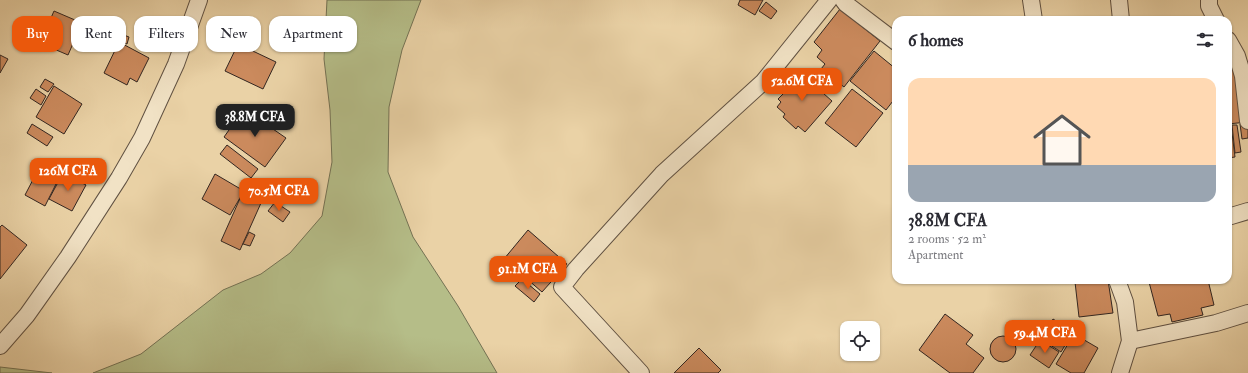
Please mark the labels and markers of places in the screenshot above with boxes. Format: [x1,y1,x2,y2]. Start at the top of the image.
pin: 52.6M CFA [756,68,848,102]
pin: 38.8M CFA [209,104,301,138]
pin: 126M CFA [27,158,109,192]
pin: 70.5M CFA [233,178,325,212]
pin: 91.1M CFA [482,256,574,290]
pin: 59.4M CFA [999,320,1091,354]

